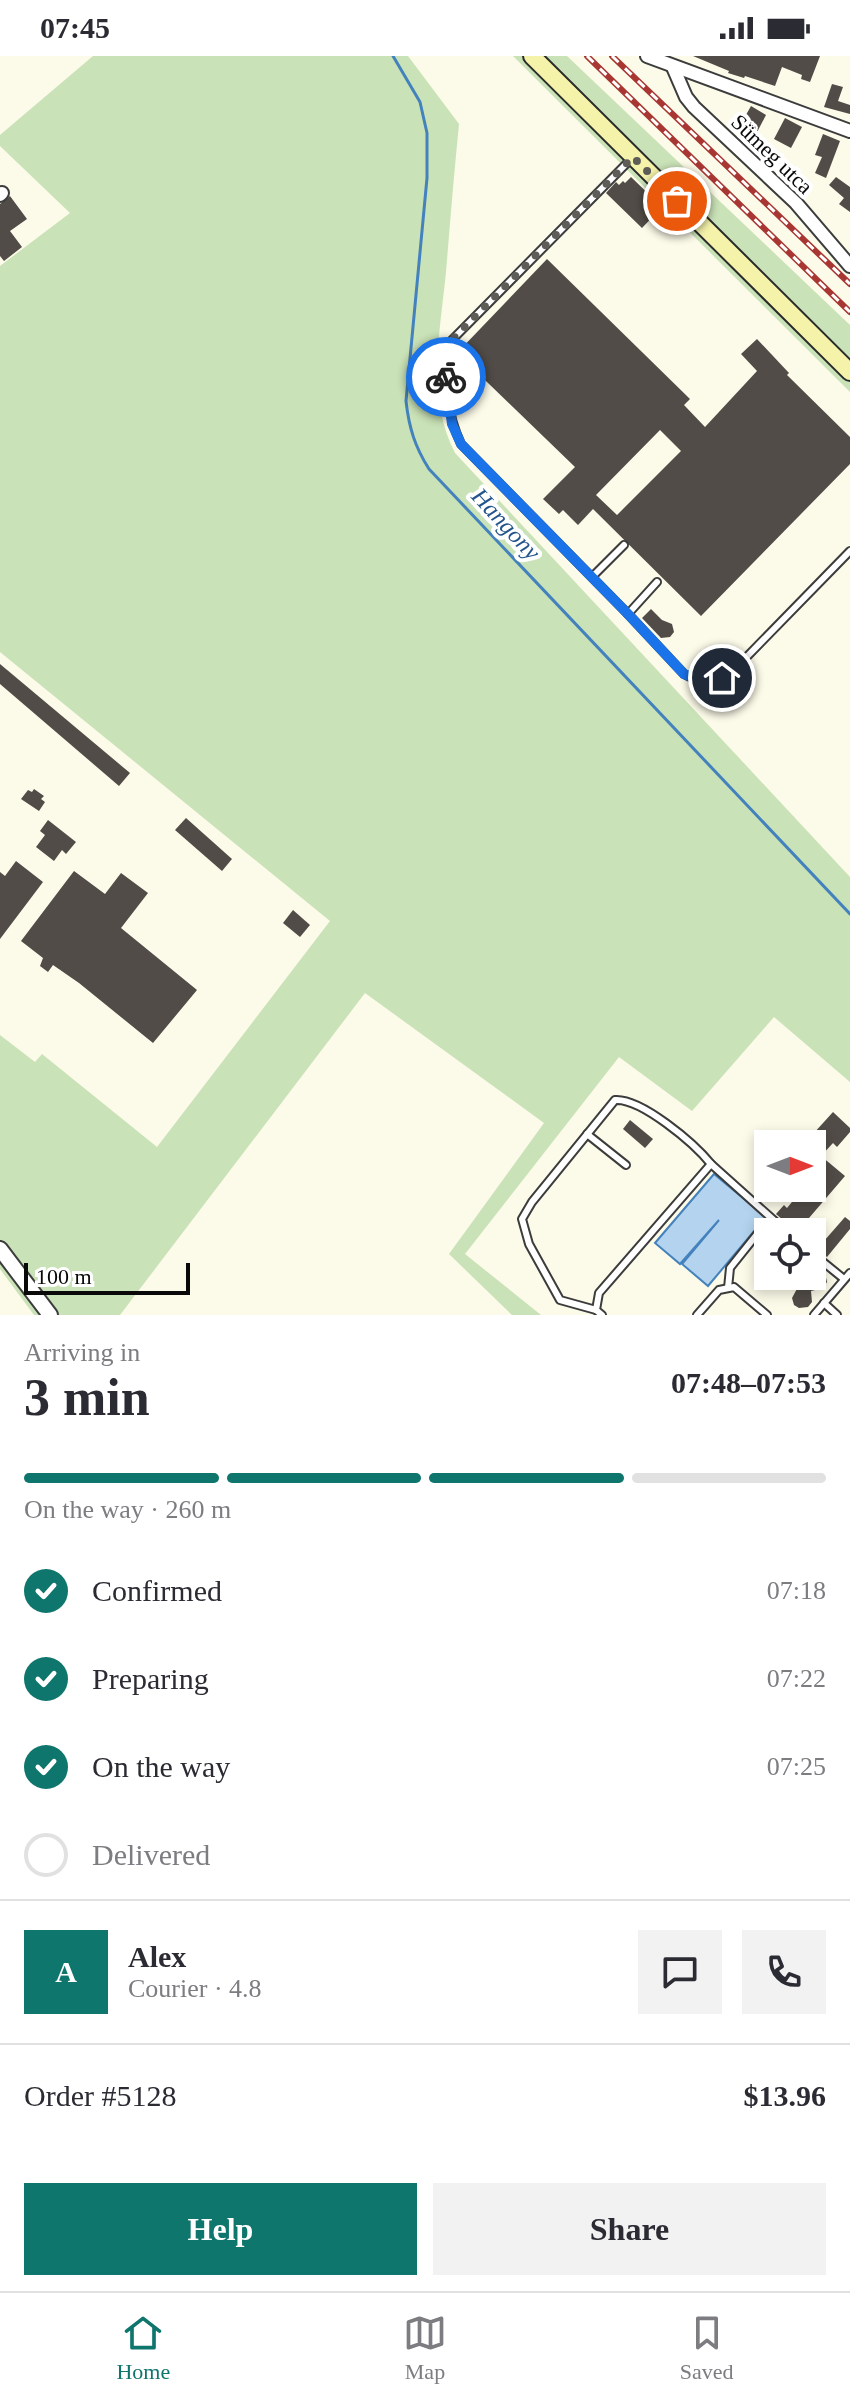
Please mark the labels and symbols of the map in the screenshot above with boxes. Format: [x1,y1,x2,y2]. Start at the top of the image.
street label: Sümeg utca [726,109,818,199]
pin [643,167,711,235]
courier [406,337,486,417]
water label: Hangony [466,482,546,565]
pin [688,644,756,712]
north arrow [754,1130,826,1202]
scale bar [24,1259,190,1295]

